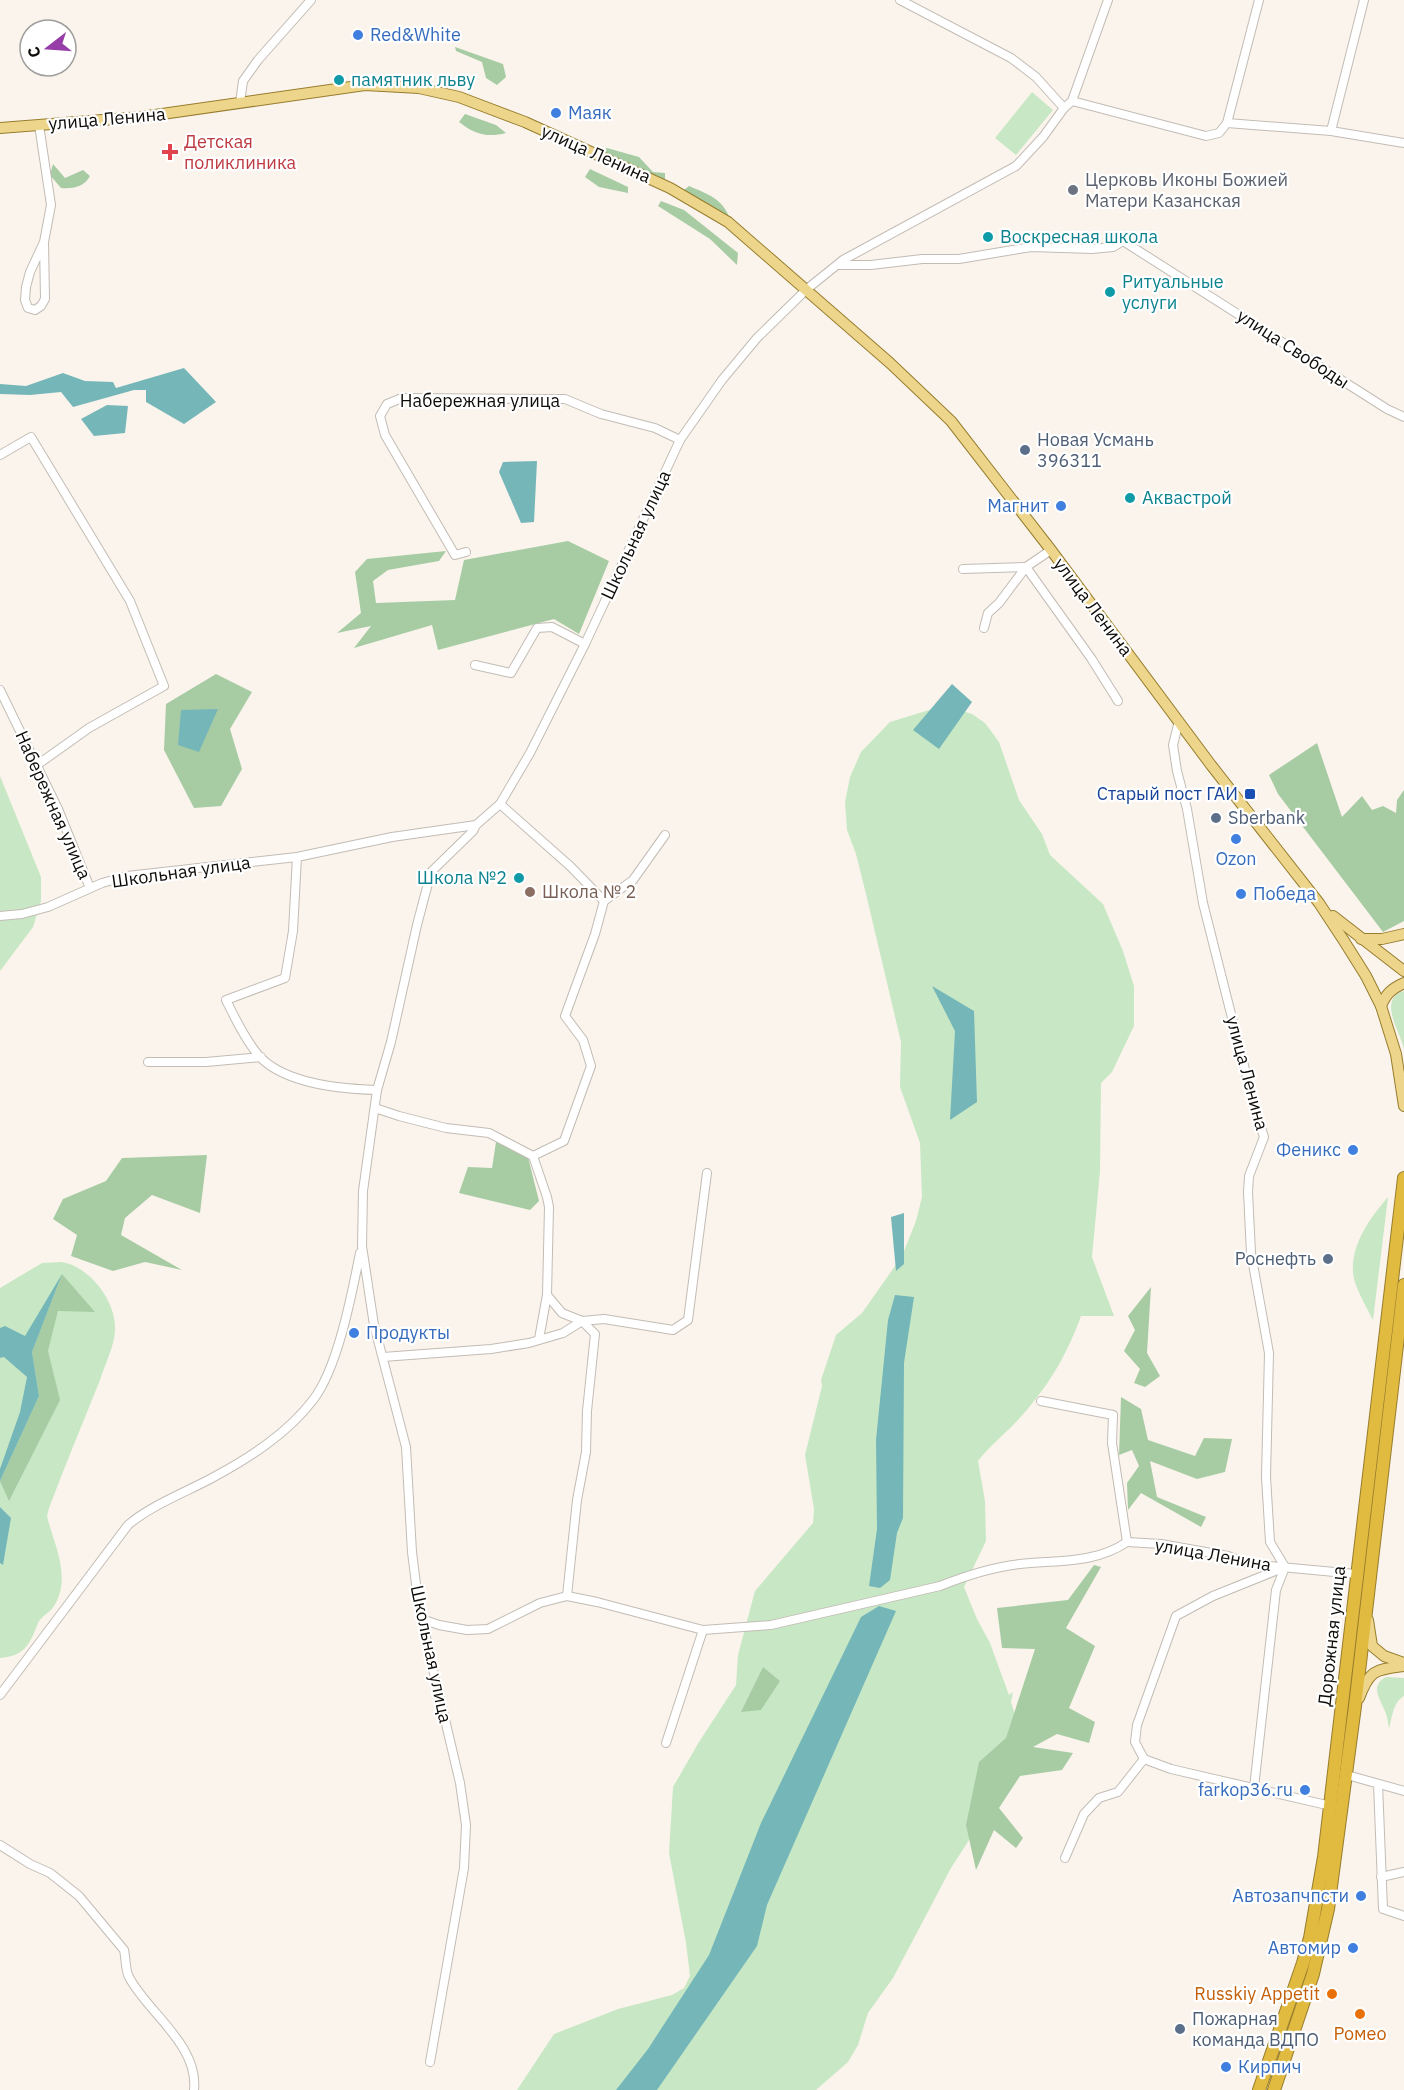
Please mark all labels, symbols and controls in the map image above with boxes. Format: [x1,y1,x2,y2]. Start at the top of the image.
north arrow [18,18,78,78]
place label: Red&White [370,23,461,46]
marker: Red&White [351,28,365,42]
text: С [23,44,45,60]
place label: памятник льву [351,68,475,91]
marker: памятник льву [332,73,346,87]
place label: Маяк [568,101,612,124]
street label: улица Ленина [47,102,167,135]
marker: Маяк [549,106,563,120]
street label: улица Ленина [538,119,655,188]
place label: Детская поликлиника [184,130,297,174]
marker: Детская поликлиника [161,143,179,161]
place label: Церковь Иконы Божией Матери Казанская [1085,168,1288,212]
marker: Церковь Иконы Божией Матери Казанская [1066,183,1080,197]
place label: Воскресная школа [1000,225,1158,248]
marker: Воскресная школа [981,230,995,244]
place label: Ритуальные услуги [1122,270,1224,314]
marker: Ритуальные услуги [1103,285,1117,299]
street label: улица Свободы [1233,304,1354,393]
street label: Набережная улица [400,389,561,412]
place label: Новая Усмань 396311 [1037,428,1154,472]
marker: Новая Усмань 396311 [1018,443,1032,457]
street label: Школьная улица [595,466,676,603]
place label: Аквастрой [1142,486,1232,509]
marker: Аквастрой [1123,491,1137,505]
place label: Магнит [987,494,1049,517]
marker: Магнит [1054,499,1068,513]
street label: улица Ленина [1049,553,1138,661]
street label: Набережная улица [10,727,97,883]
place label: Старый пост ГАИ [1097,782,1238,805]
marker: Старый пост ГАИ [1243,787,1257,801]
place label: Sberbank [1228,806,1306,829]
marker: Sberbank [1209,811,1223,825]
marker: Ozon [1229,832,1243,846]
place label: Ozon [1215,847,1257,870]
street label: Школьная улица [110,850,252,893]
place label: Школа №2 [417,866,507,889]
marker: Школа №2 [512,871,526,885]
place label: Школа № 2 [542,880,636,903]
place label: Победа [1253,882,1316,905]
marker: Школа № 2 [523,885,537,899]
marker: Победа [1234,887,1248,901]
street label: улица Ленина [1221,1013,1274,1133]
place label: Феникс [1276,1138,1341,1161]
marker: Феникс [1346,1143,1360,1157]
place label: Роснефть [1235,1247,1316,1270]
marker: Роснефть [1321,1252,1335,1266]
place label: Продукты [366,1321,450,1344]
marker: Продукты [347,1326,361,1340]
street label: улица Ленина [1153,1533,1273,1576]
street label: Дорожная улица [1313,1564,1350,1707]
street label: Школьная улица [406,1583,457,1725]
place label: farkop36.ru [1198,1778,1293,1801]
marker: farkop36.ru [1298,1783,1312,1797]
place label: Автозапчпсти [1232,1884,1349,1907]
marker: Автозапчпсти [1354,1889,1368,1903]
place label: Автомир [1268,1936,1341,1959]
marker: Автомир [1346,1941,1360,1955]
place label: Russkiy Appetit [1194,1982,1320,2005]
marker: Russkiy Appetit [1325,1987,1339,2001]
place label: Пожарная команда ВДПО [1192,2007,1319,2051]
marker: Ромео [1353,2007,1367,2021]
marker: Пожарная команда ВДПО [1173,2022,1187,2036]
place label: Ромео [1333,2022,1387,2045]
place label: Кирпич [1238,2055,1301,2078]
marker: Кирпич [1219,2060,1233,2074]

